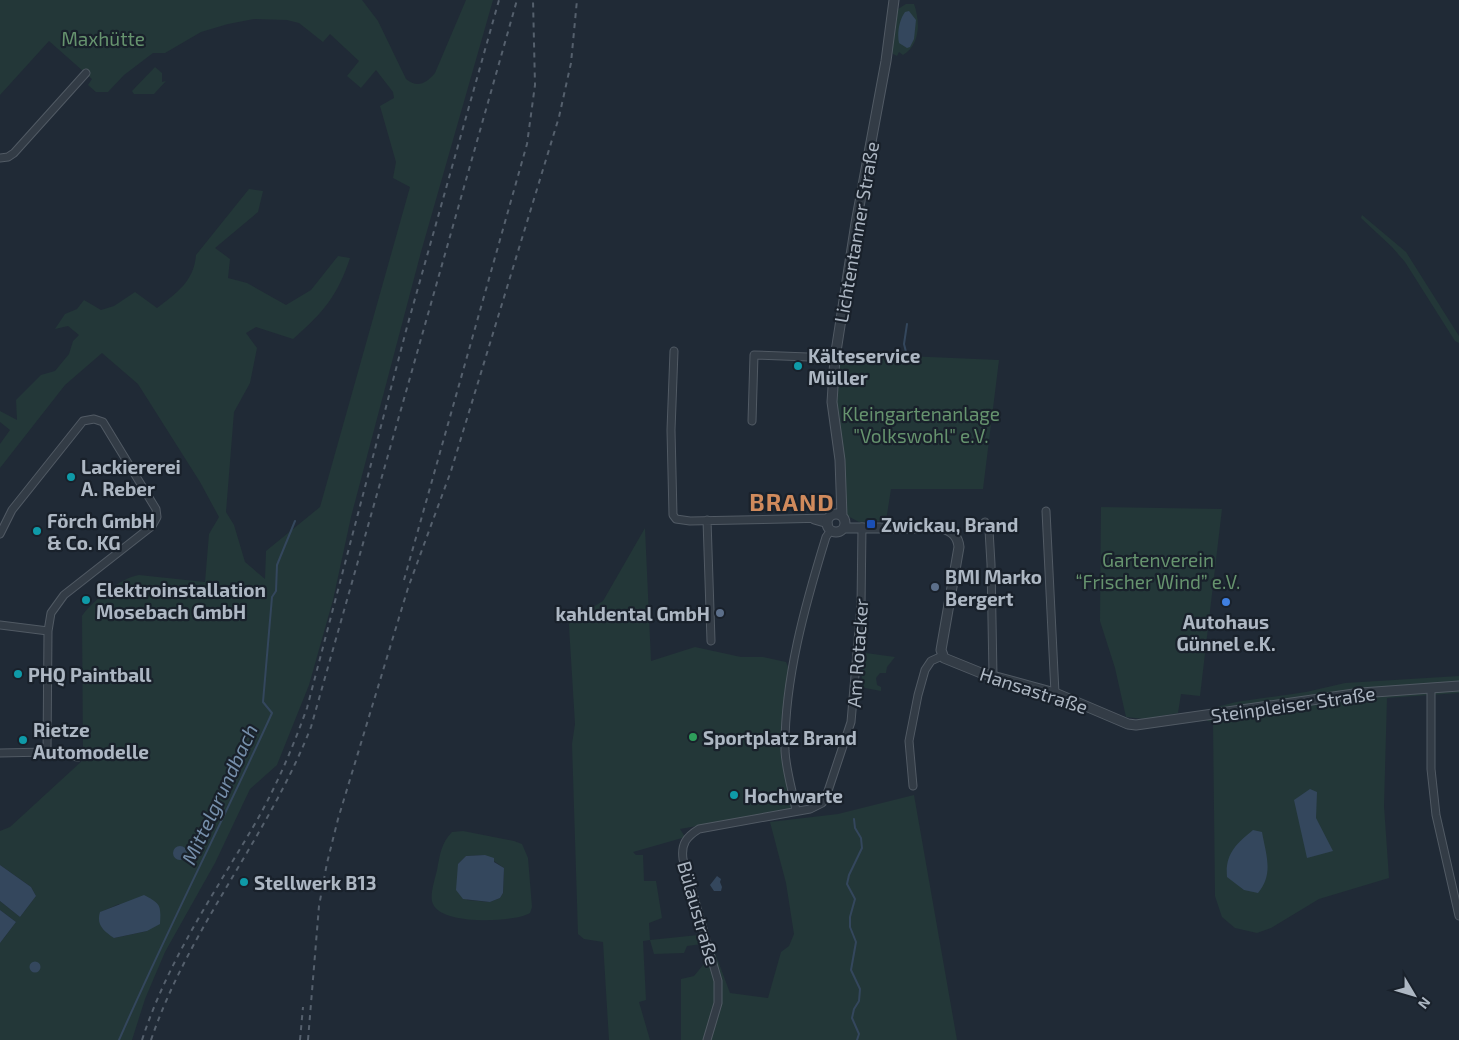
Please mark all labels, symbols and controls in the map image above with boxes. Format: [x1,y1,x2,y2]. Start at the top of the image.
park label: Maxhütte [61,27,145,50]
street label: Lichtentanner Straße [829,140,883,324]
place label: Kälteservice Müller [808,344,921,389]
marker: Kälteservice Müller [792,360,804,372]
park label: Kleingartenanlage "Volkswohl" e.V. [842,402,1000,447]
place label: Lackiererei A. Reber [81,455,181,500]
marker: Lackiererei A. Reber [65,471,77,483]
district label: BRAND [749,487,835,516]
place label: Förch GmbH & Co. KG [47,509,155,554]
place label: Zwickau, Brand [881,513,1018,536]
marker: Zwickau, Brand [865,518,877,530]
marker: Förch GmbH & Co. KG [31,525,43,537]
park label: Gartenverein “Frischer Wind” e.V. [1076,548,1240,593]
place label: BMI Marko Bergert [945,565,1042,610]
place label: Elektroinstallation Mosebach GmbH [96,578,266,623]
marker: BMI Marko Bergert [929,581,941,593]
marker: Elektroinstallation Mosebach GmbH [80,594,92,606]
marker: Autohaus Günnel e.K. [1220,596,1232,608]
street label: Am Rotacker [842,597,872,708]
place label: kahldental GmbH [555,602,710,625]
marker: kahldental GmbH [714,607,726,619]
place label: Autohaus Günnel e.K. [1176,610,1276,655]
street label: Hansastraße [977,662,1091,718]
place label: PHQ Paintball [28,663,152,687]
marker: PHQ Paintball [12,668,24,680]
street label: Steinpleiser Straße [1209,681,1377,727]
place label: Rietze Automodelle [33,718,149,763]
water label: Mittelgrundbach [176,720,262,868]
place label: Sportplatz Brand [703,726,857,749]
marker: Sportplatz Brand [687,731,699,743]
marker: Rietze Automodelle [17,734,29,746]
place label: Hochwarte [744,784,843,807]
marker: Hochwarte [728,789,740,801]
street label: Bülaustraße [673,858,725,968]
place label: Stellwerk B13 [254,871,376,894]
marker: Stellwerk B13 [238,876,250,888]
north arrow [1389,970,1439,1020]
text: N [1415,994,1434,1013]

